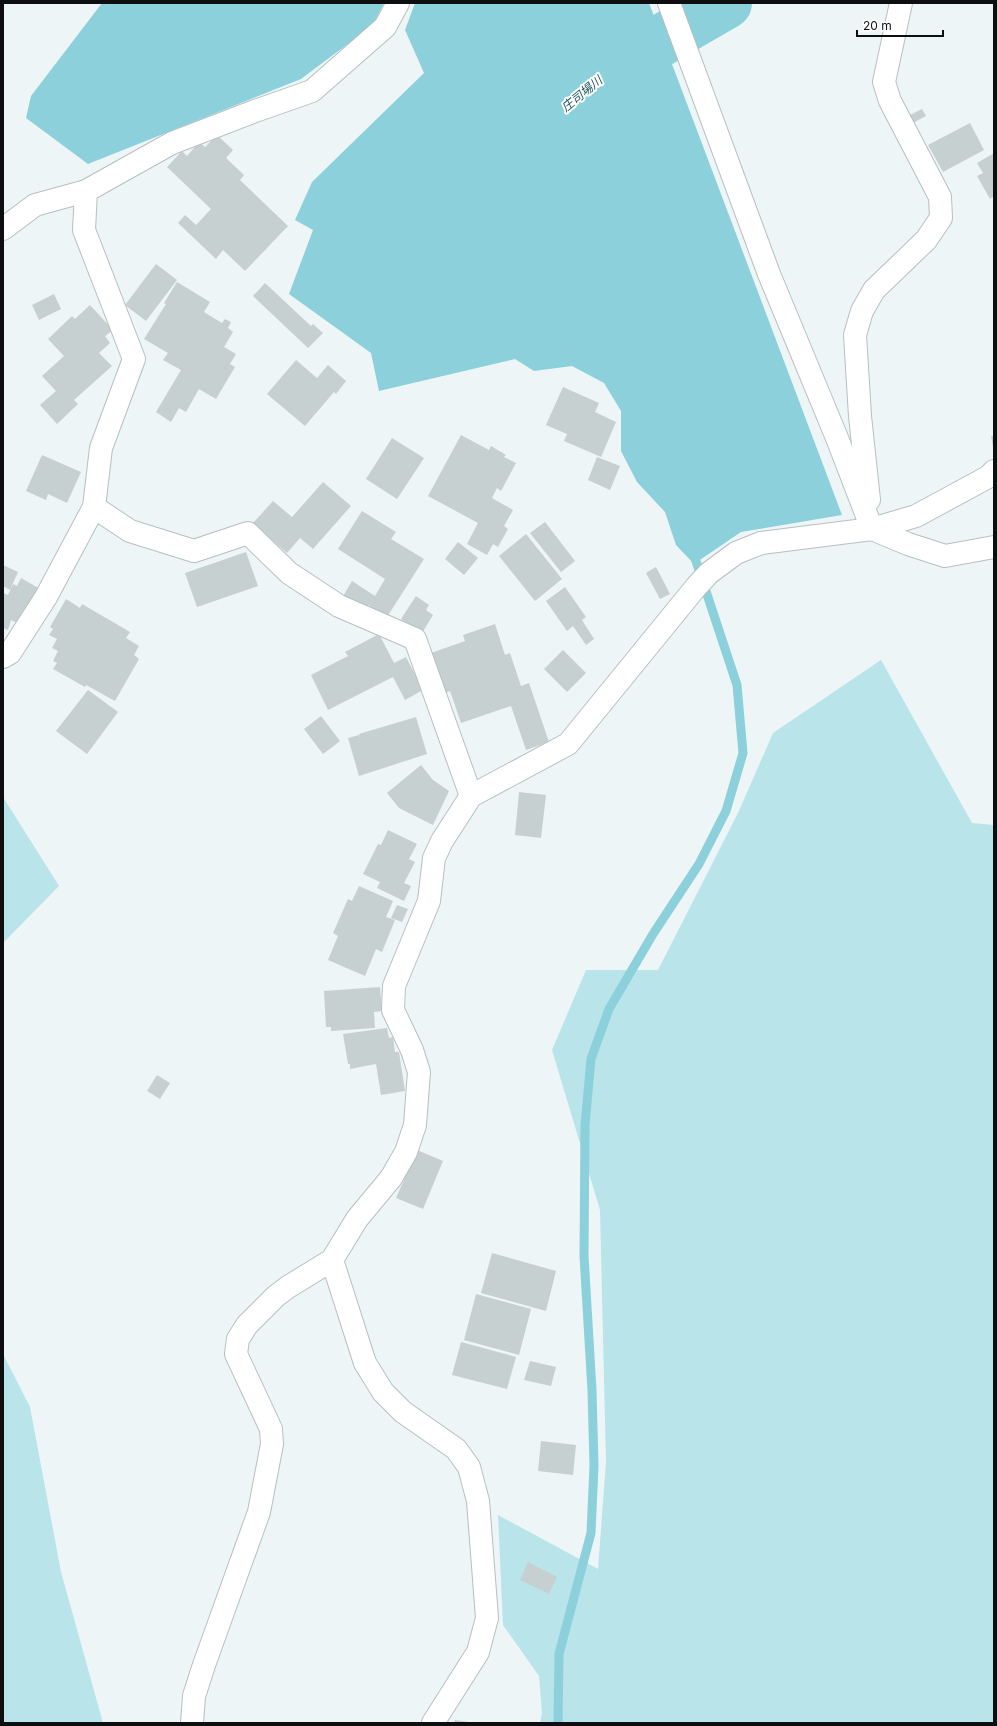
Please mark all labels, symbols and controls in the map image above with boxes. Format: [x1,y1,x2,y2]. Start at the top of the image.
scale bar [857,12,943,38]
text: 20 m [863,18,892,33]
water label: 庄司場川 [558,71,607,115]

